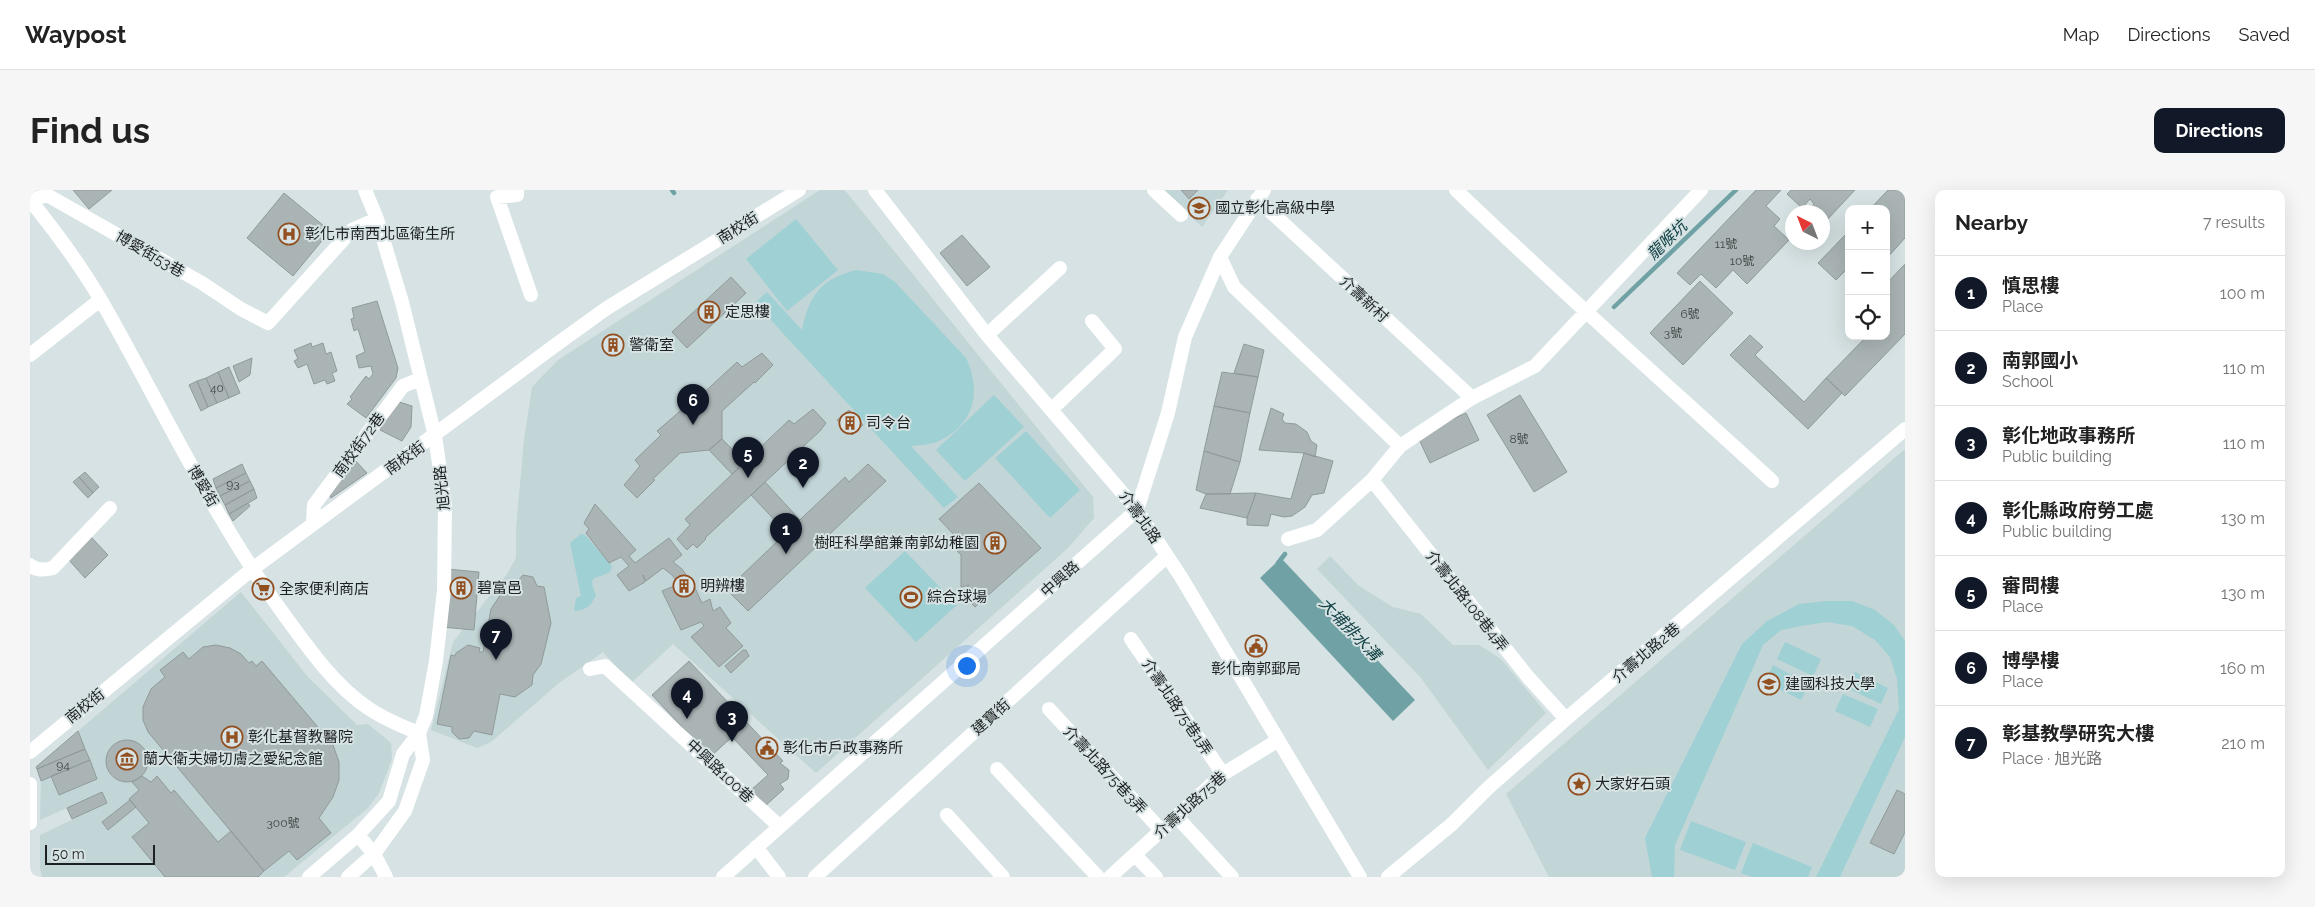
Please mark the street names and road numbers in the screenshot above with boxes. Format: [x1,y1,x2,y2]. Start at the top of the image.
street label: 南校街 [714,208,762,248]
street label: 博愛街53巷 [113,227,187,281]
street label: 介壽新村 [1336,272,1392,326]
street label: 南校街72巷 [329,409,389,481]
street label: 南校街 [382,437,428,479]
street label: 博愛街 [184,462,222,510]
street label: 旭光路 [431,465,453,511]
street label: 介壽北路 [1115,487,1165,547]
street label: 介壽北路108巷4弄 [1422,547,1512,655]
street label: 中興路 [1037,557,1083,601]
street label: 介壽北路2巷 [1608,619,1684,687]
street label: 介壽北路75巷1弄 [1138,655,1216,759]
street label: 南校街 [62,685,108,727]
street label: 建寶街 [968,695,1014,739]
street label: 介壽北路75巷3弄 [1060,722,1150,818]
street label: 中興路100巷 [683,736,757,806]
street label: 介壽北路75巷 [1150,768,1230,842]

